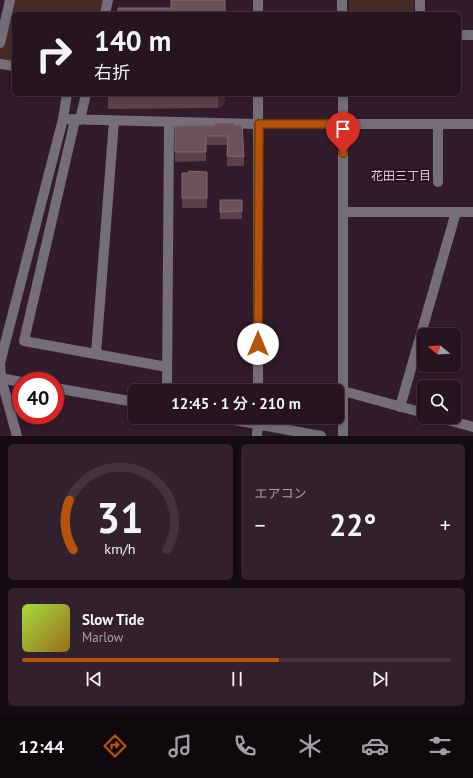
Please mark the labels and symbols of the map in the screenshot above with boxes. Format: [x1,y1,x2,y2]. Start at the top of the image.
pin [326,112,360,153]
district label: 花田三丁目 [371,168,431,183]
position arrow [237,323,279,365]
north arrow [417,328,461,372]
speed limit sign: 40 [12,372,64,424]

